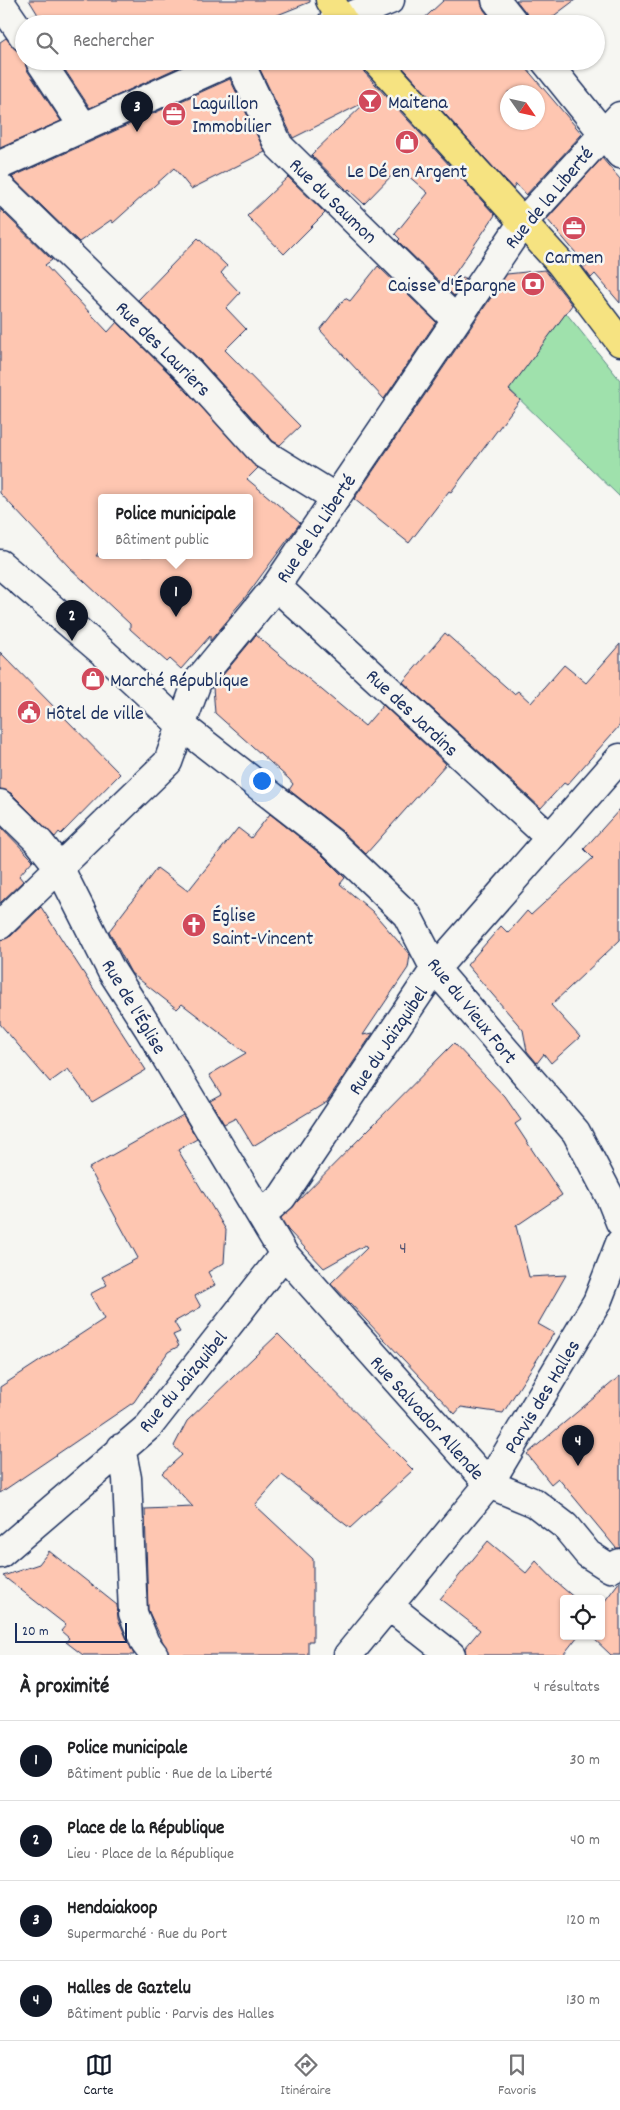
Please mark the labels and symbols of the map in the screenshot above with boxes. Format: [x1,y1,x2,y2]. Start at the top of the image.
north arrow [500,85,545,130]
bar icon: Maitena [357,88,383,114]
place label: Maitena [388,90,448,118]
pin: 3 [121,91,153,132]
place label: Laguillon Immobilier [192,91,272,142]
office icon: Laguillon Immobilier [161,101,187,127]
shop icon: Le Dé en Argent [394,129,420,155]
street label: Rue de la Liberté [499,142,602,256]
street label: Rue du Saumon [282,153,382,251]
place label: Le Dé en Argent [347,159,467,187]
office icon: Carmen [561,215,587,241]
place label: Carmen [545,245,603,273]
bank icon: Caisse d'Épargne [520,271,546,297]
place label: Caisse d'Épargne [388,273,516,301]
street label: Rue des Lauriers [108,296,216,404]
street label: Rue de la Liberté [271,470,364,590]
pin: 1 [160,576,192,617]
pin: 2 [56,600,88,641]
street label: Rue des Jardins [358,664,464,765]
shop icon: Marché République [80,666,106,692]
place label: Marché République [110,668,249,696]
public building icon: Hôtel de ville [16,699,42,725]
place label: Hôtel de ville [46,701,144,729]
your location [249,768,275,794]
place label: Église Saint-Vincent [212,903,313,954]
church icon: Église Saint-Vincent [181,912,207,938]
street label: Rue du Vieux Fort [419,953,522,1071]
street label: Rue de l'Église [93,955,172,1061]
street label: Rue du Jaïzquibel [343,982,436,1102]
house number: 4 [399,1237,407,1262]
street label: Rue du Jaizquibel [133,1326,236,1440]
street label: Parvis des Halles [499,1335,589,1460]
street label: Rue Salvador Allende [362,1350,490,1488]
pin: 4 [562,1425,594,1466]
scale bar [15,1620,128,1643]

